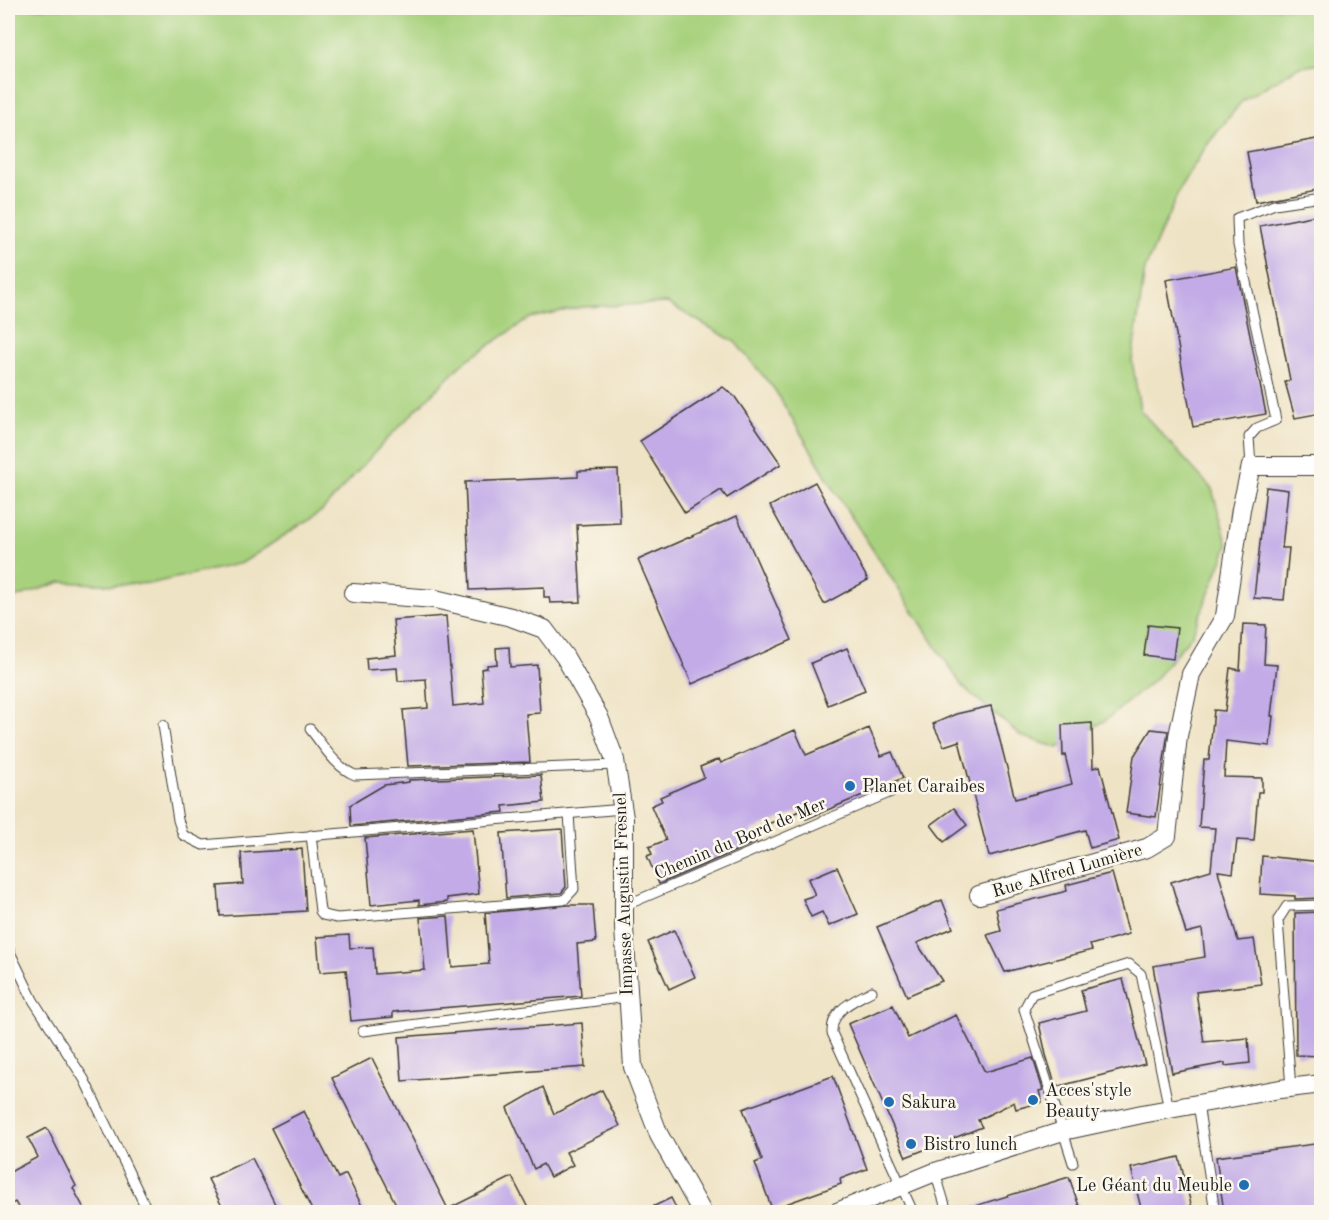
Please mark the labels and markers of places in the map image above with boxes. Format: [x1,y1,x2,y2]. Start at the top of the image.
place label: Planet Caraibes [862,778,985,796]
marker: Planet Caraibes [843,779,857,793]
place label: Acces'style Beauty [1045,1082,1132,1121]
marker: Acces'style Beauty [1026,1093,1040,1107]
place label: Sakura [901,1094,956,1112]
marker: Sakura [882,1095,896,1109]
place label: Bistro lunch [923,1136,1018,1154]
marker: Bistro lunch [904,1137,918,1151]
place label: Le Géant du Meuble [1076,1177,1232,1195]
marker: Le Géant du Meuble [1237,1178,1251,1192]

